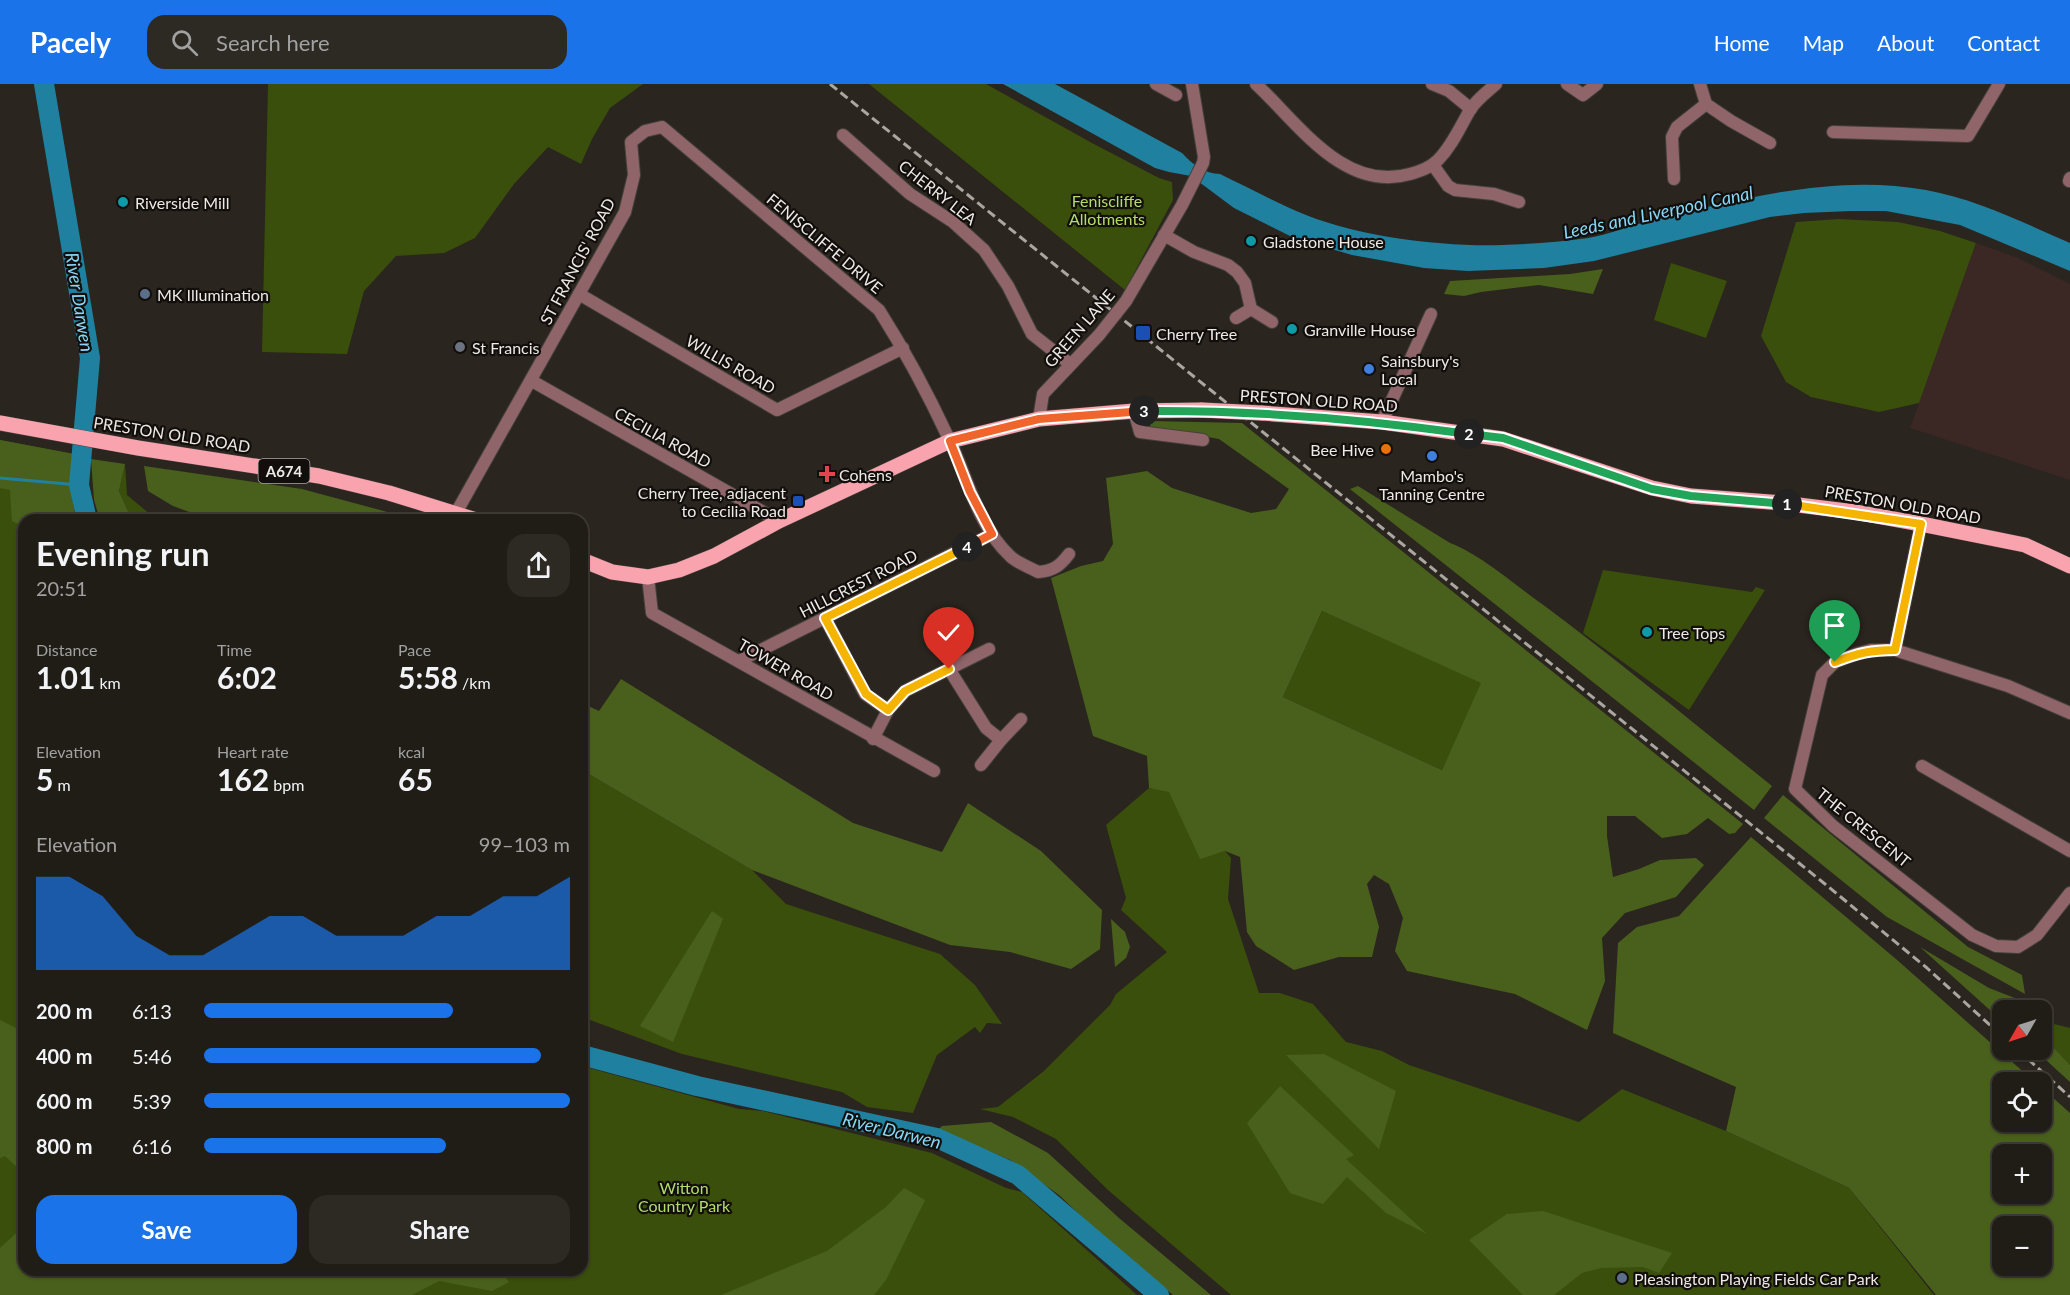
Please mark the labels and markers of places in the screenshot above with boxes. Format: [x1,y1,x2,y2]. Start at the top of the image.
place label: Riverside Mill [135,193,229,212]
marker: Riverside Mill [116,195,130,209]
place label: Gladstone House [1263,232,1384,251]
marker: Gladstone House [1244,234,1258,248]
place label: MK Illumination [157,285,269,304]
marker: MK Illumination [138,287,152,301]
place label: Granville House [1304,320,1416,339]
marker: Granville House [1285,322,1299,336]
marker: Cherry Tree [1134,324,1152,342]
place label: Cherry Tree [1156,324,1237,343]
place label: St Francis [472,338,540,357]
marker: St Francis [453,340,467,354]
place label: Sainsbury's Local [1381,351,1459,388]
marker: Sainsbury's Local [1362,362,1376,376]
pin: 3 [1129,396,1159,426]
pin: 2 [1454,419,1484,449]
place label: Bee Hive [1310,440,1374,459]
marker: Bee Hive [1379,442,1393,456]
marker: Mambo's Tanning Centre [1425,449,1439,463]
place label: Cohens [839,465,892,484]
place label: Mambo's Tanning Centre [1379,466,1485,503]
marker: Cohens [820,467,834,481]
place label: Cherry Tree, adjacent to Cecilia Road [638,483,786,520]
pin: 1 [1772,489,1802,519]
marker: Cherry Tree, adjacent to Cecilia Road [791,494,805,508]
pin: 4 [952,532,982,562]
pin [1809,600,1860,662]
pin [923,607,974,669]
place label: Tree Tops [1659,623,1725,642]
marker: Tree Tops [1640,625,1654,639]
place label: Pleasington Playing Fields Car Park [1634,1269,1879,1288]
marker: Pleasington Playing Fields Car Park [1615,1271,1629,1285]

